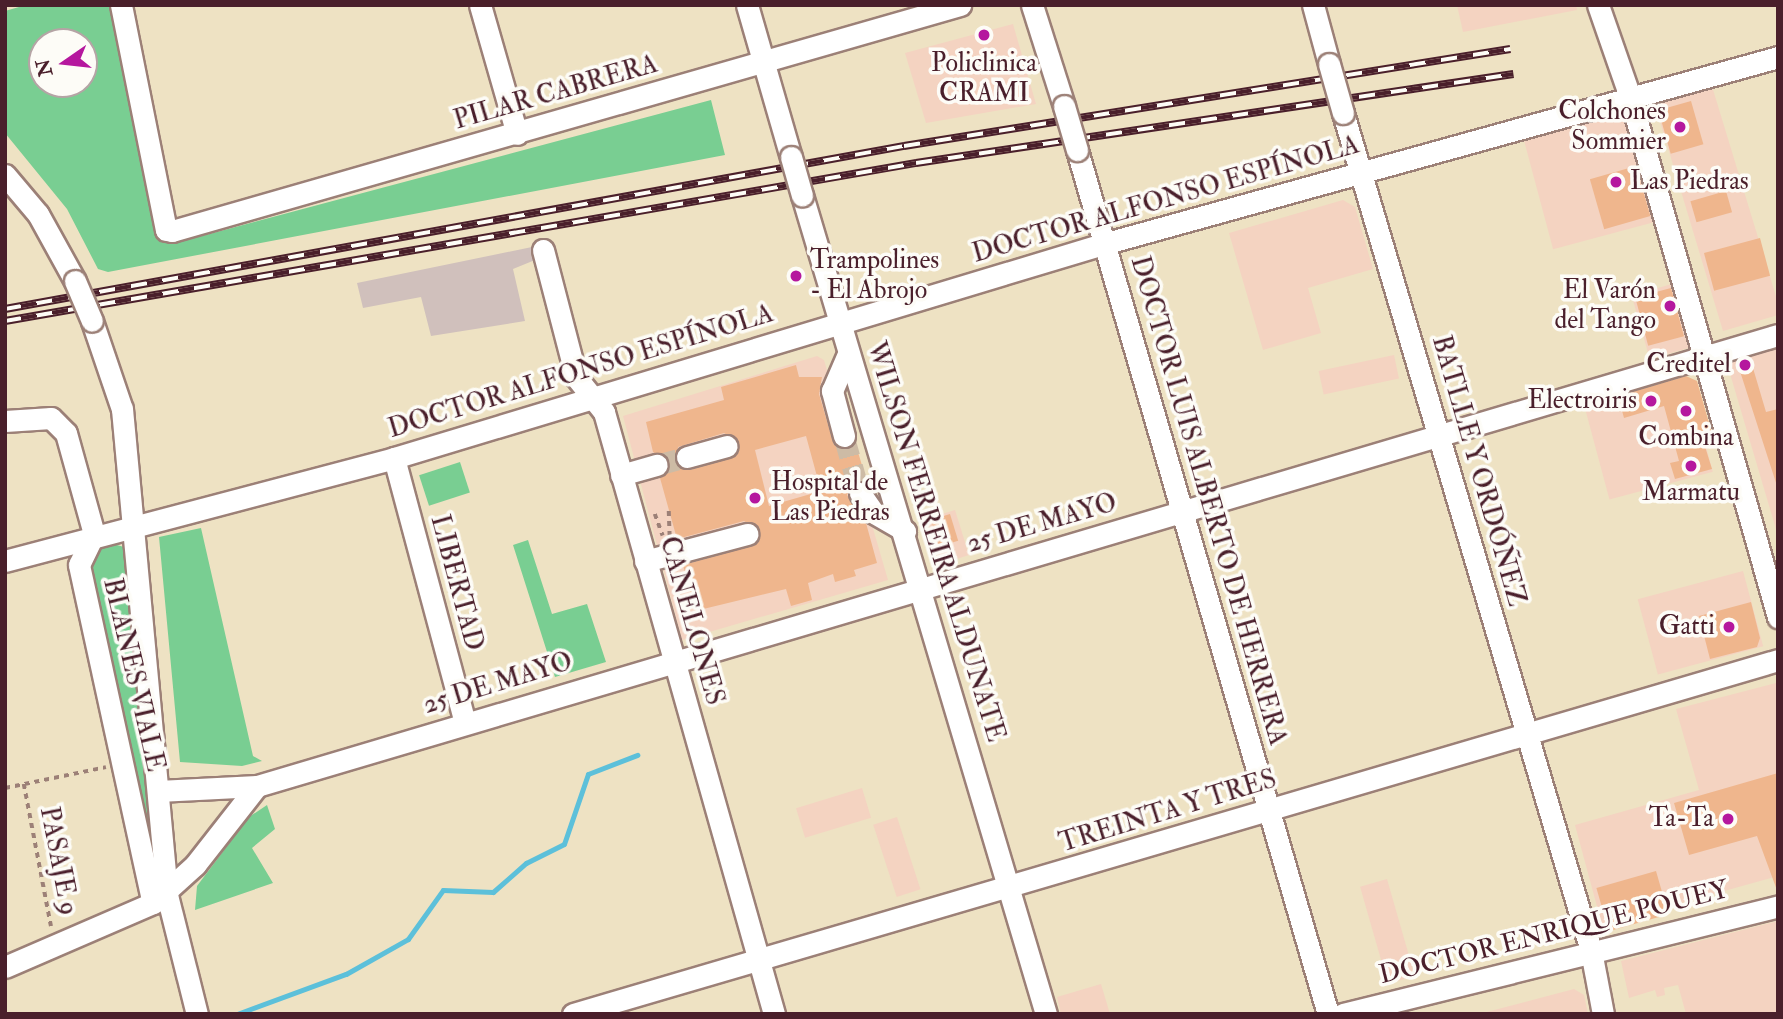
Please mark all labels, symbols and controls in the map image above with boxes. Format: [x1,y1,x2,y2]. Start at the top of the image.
marker: Policlinica CRAMI [974,25,994,45]
north arrow [28,28,98,98]
place label: Policlinica CRAMI [931,48,1037,110]
street label: PILAR CABRERA [450,49,662,137]
text: N [31,56,58,79]
place label: Colchones Sommier [1558,96,1666,158]
marker: Colchones Sommier [1672,119,1688,135]
street label: DOCTOR ALFONSO ESPÍNOLA [969,130,1363,270]
place label: Las Piedras [1630,166,1749,198]
marker: Las Piedras [1608,174,1624,190]
place label: Trampolines - El Abrojo [810,245,939,306]
street label: DOCTOR LUIS ALBERTO DE HERRERA [1123,253,1293,749]
marker: Trampolines - El Abrojo [788,268,804,284]
place label: El Varón del Tango [1554,275,1656,336]
street label: DOCTOR ALFONSO ESPÍNOLA [385,298,777,446]
marker: El Varón del Tango [1662,298,1678,314]
street label: BATLLE Y ORDÓÑEZ [1424,332,1532,610]
street label: WILSON FERREIRA ALDUNATE [859,338,1011,746]
place label: Creditel [1646,349,1731,381]
marker: Creditel [1737,357,1753,373]
place label: Electroiris [1527,385,1637,417]
marker: Electroiris [1643,393,1659,409]
marker: Combina [1678,403,1694,419]
place label: Combina [1638,422,1734,454]
marker: Marmatu [1683,458,1699,474]
place label: Hospital de Las Piedras [771,467,890,528]
place label: Marmatu [1642,477,1740,509]
marker: Hospital de Las Piedras [745,488,765,508]
street label: 25 DE MAYO [964,488,1120,560]
street label: LIBERTAD [423,512,489,654]
street label: CANELONES [652,533,730,709]
street label: BLANES VIALE [96,575,170,775]
place label: Gatti [1659,611,1715,643]
marker: Gatti [1721,619,1737,635]
street label: 25 DE MAYO [420,647,576,721]
street label: TREINTA Y TRES [1056,764,1280,860]
place label: Ta-Ta [1649,803,1714,835]
street label: PASAJE 9 [32,804,84,918]
marker: Ta-Ta [1720,811,1736,827]
street label: DOCTOR ENRIQUE POUEY [1376,874,1732,992]

